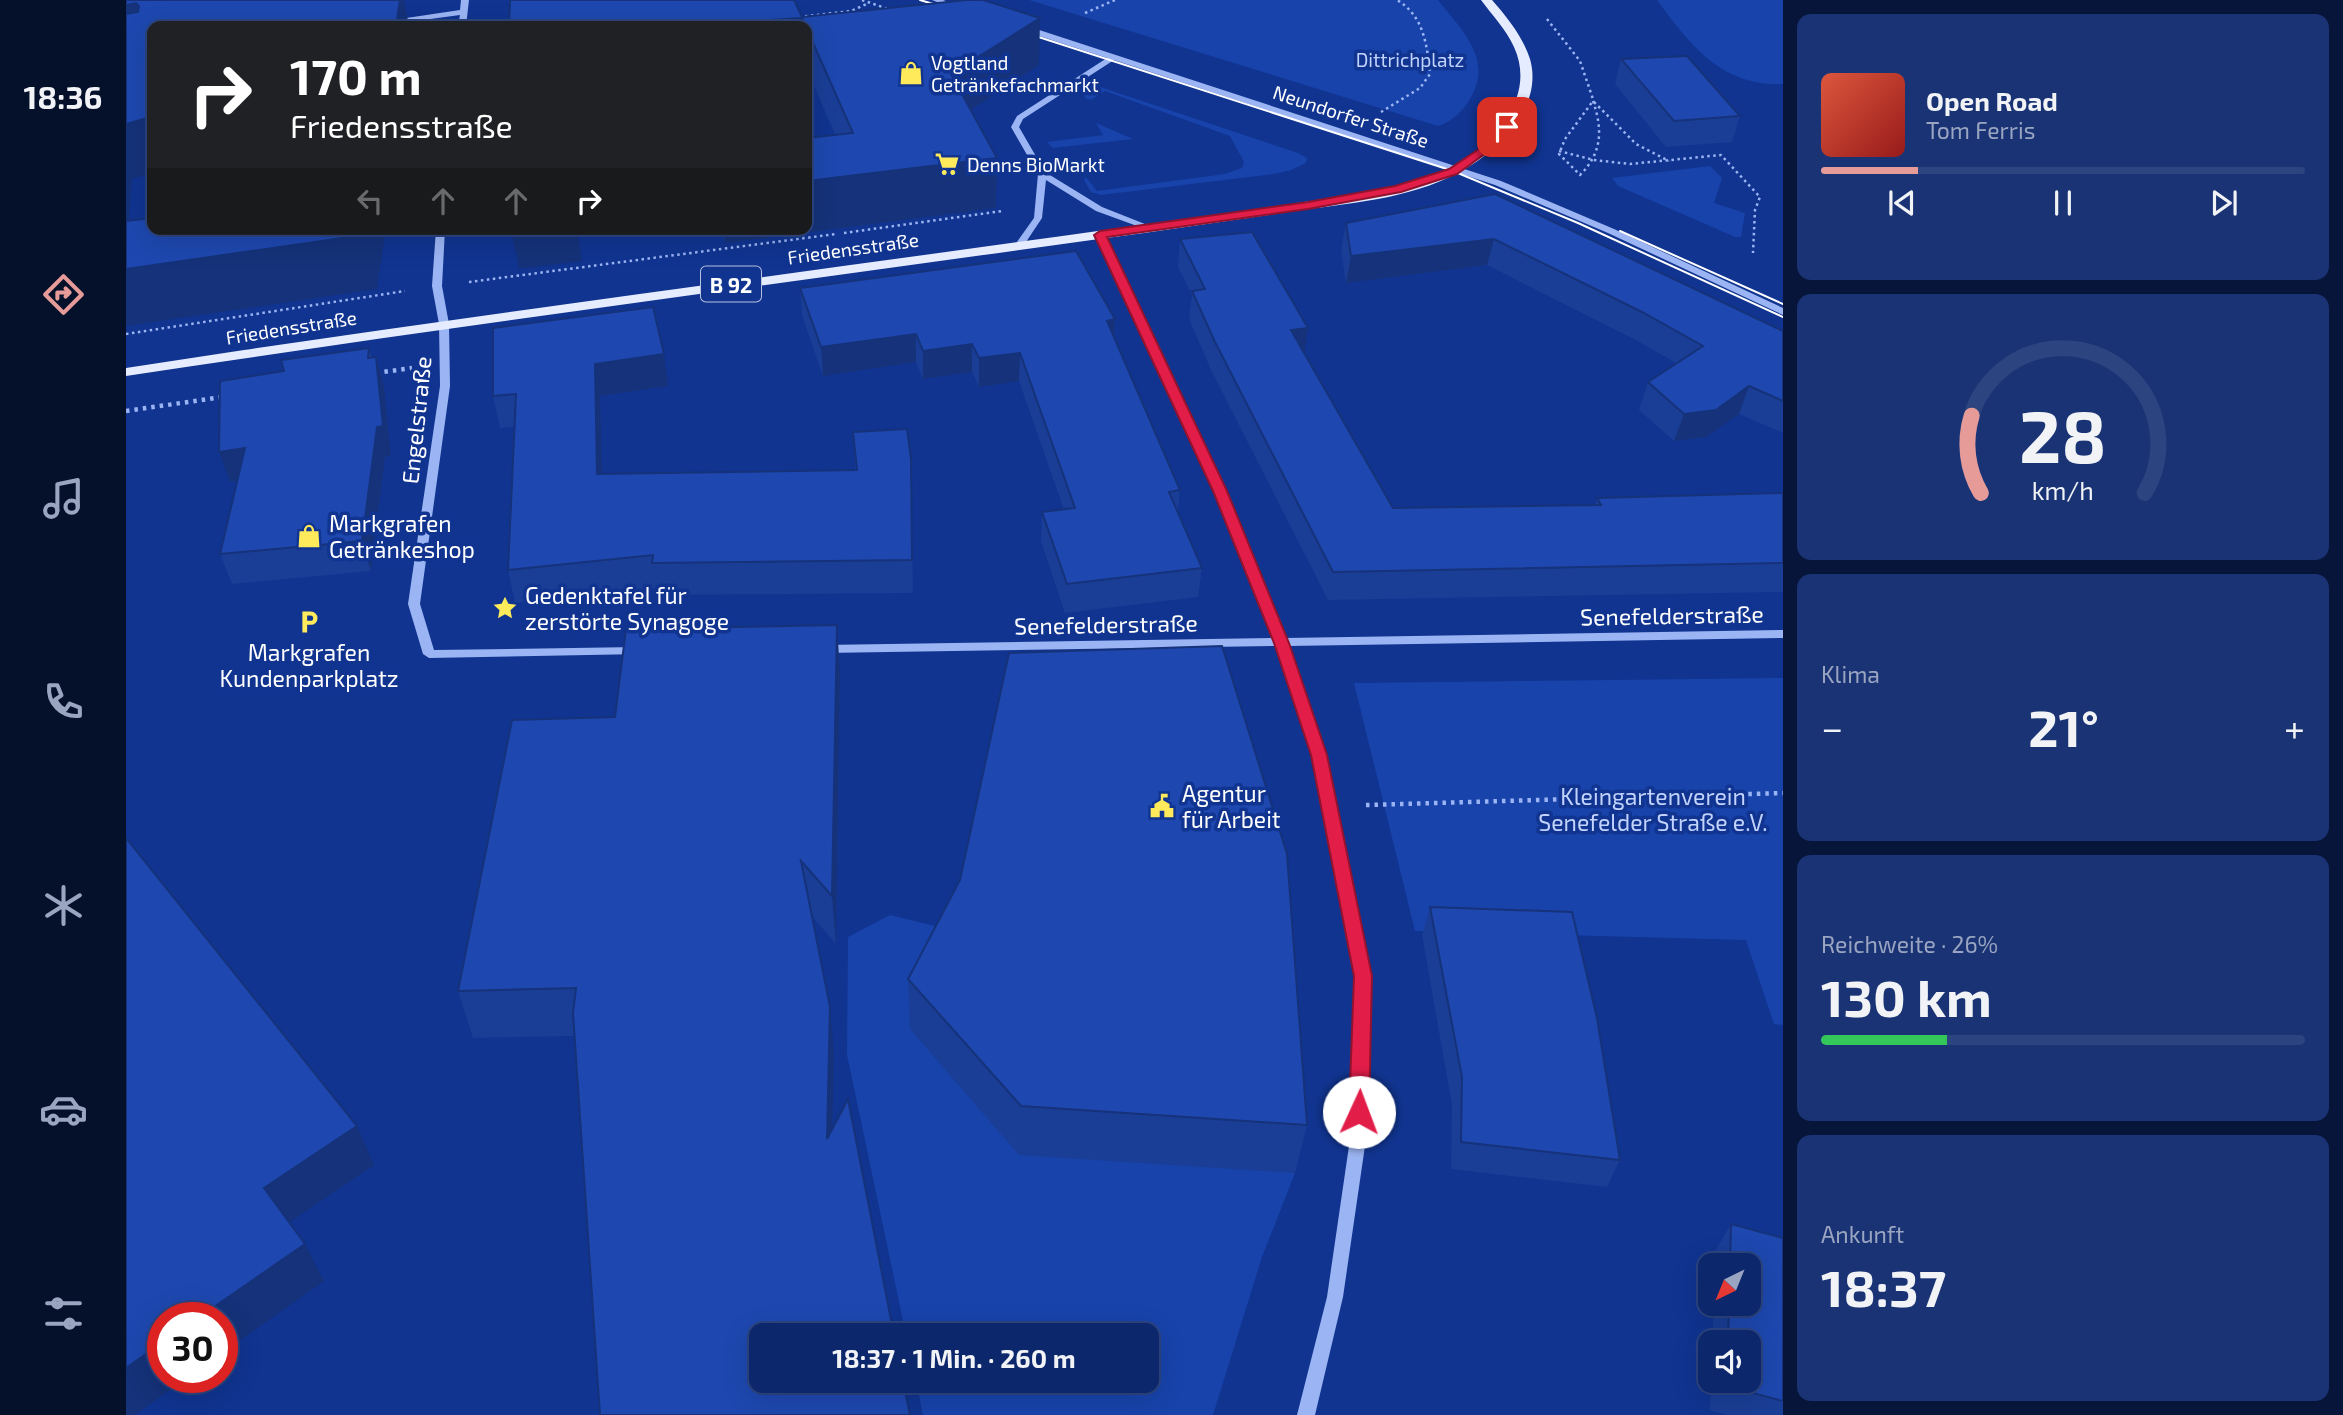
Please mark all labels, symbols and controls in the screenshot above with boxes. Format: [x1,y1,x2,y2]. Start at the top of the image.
text: 170 m [290,46,422,105]
park label: Dittrichplatz [1356,48,1464,71]
icon: right [175,49,266,140]
place label: Vogtland Getränkefachmarkt [931,51,1099,96]
shop icon: Vogtland Getränkefachmarkt [897,59,925,87]
text: 18:36 [23,77,103,115]
street label: Neundorfer Straße [1270,80,1432,152]
text: Open Road [1926,85,2058,116]
pin [1477,97,1537,157]
text: Friedensstraße [290,106,513,144]
icon: arrive [1488,108,1526,146]
text: Tom Ferris [1926,116,2035,144]
supermarket icon: Denns BioMarkt [933,150,961,178]
place label: Denns BioMarkt [967,153,1105,176]
icon: left [351,182,389,220]
icon: ahead [424,182,462,220]
icon: ahead [497,182,535,220]
icon: right [570,182,608,220]
icon: previous [1883,184,1921,222]
icon: pause [2044,184,2082,222]
icon: next [2205,184,2243,222]
street label: Friedensstraße [786,227,920,269]
road number: B 92 [701,266,761,302]
icon: directions [39,270,88,319]
street label: Friedensstraße [224,305,358,349]
street label: Engelstraße [395,355,437,485]
text: 28 [2019,391,2107,479]
icon: music [39,474,88,523]
text: km/h [2032,475,2094,505]
place label: Markgrafen Getränkeshop [329,509,475,563]
shop icon: Markgrafen Getränkeshop [295,522,323,550]
place label: Gedenktafel für zerstörte Synagoge [525,581,729,635]
place icon: Gedenktafel für zerstörte Synagoge [491,594,519,622]
street label: Senefelderstraße [1580,599,1764,631]
parking icon: Markgrafen Kundenparkplatz [295,608,323,636]
street label: Senefelderstraße [1014,608,1198,640]
place label: Markgrafen Kundenparkplatz [219,638,399,692]
text: Klima [1821,660,1880,688]
icon: phone [39,677,88,726]
text: 21° [2028,695,2099,757]
text: − [1821,704,1843,750]
text: + [2284,704,2305,750]
place label: Agentur für Arbeit [1182,779,1281,833]
park label: Kleingartenverein Senefelder Straße e.V. [1538,782,1768,836]
public building icon: Agentur für Arbeit [1148,792,1176,820]
icon: climate [39,881,88,930]
text: Reichweite · 26% [1821,930,1998,958]
text: 130 km [1821,965,1992,1027]
position arrow [1322,1075,1396,1149]
icon: car [39,1085,88,1134]
text: Ankunft [1821,1220,1904,1248]
north arrow [1698,1253,1760,1316]
map controls [1698,1253,1761,1393]
text: 18:37 [1821,1255,1946,1317]
icon: filters [39,1289,88,1338]
speed limit sign: 30 [147,1302,238,1393]
button: sound [1698,1330,1761,1393]
text: 18:37 · 1 Min. · 260 m [832,1342,1076,1373]

